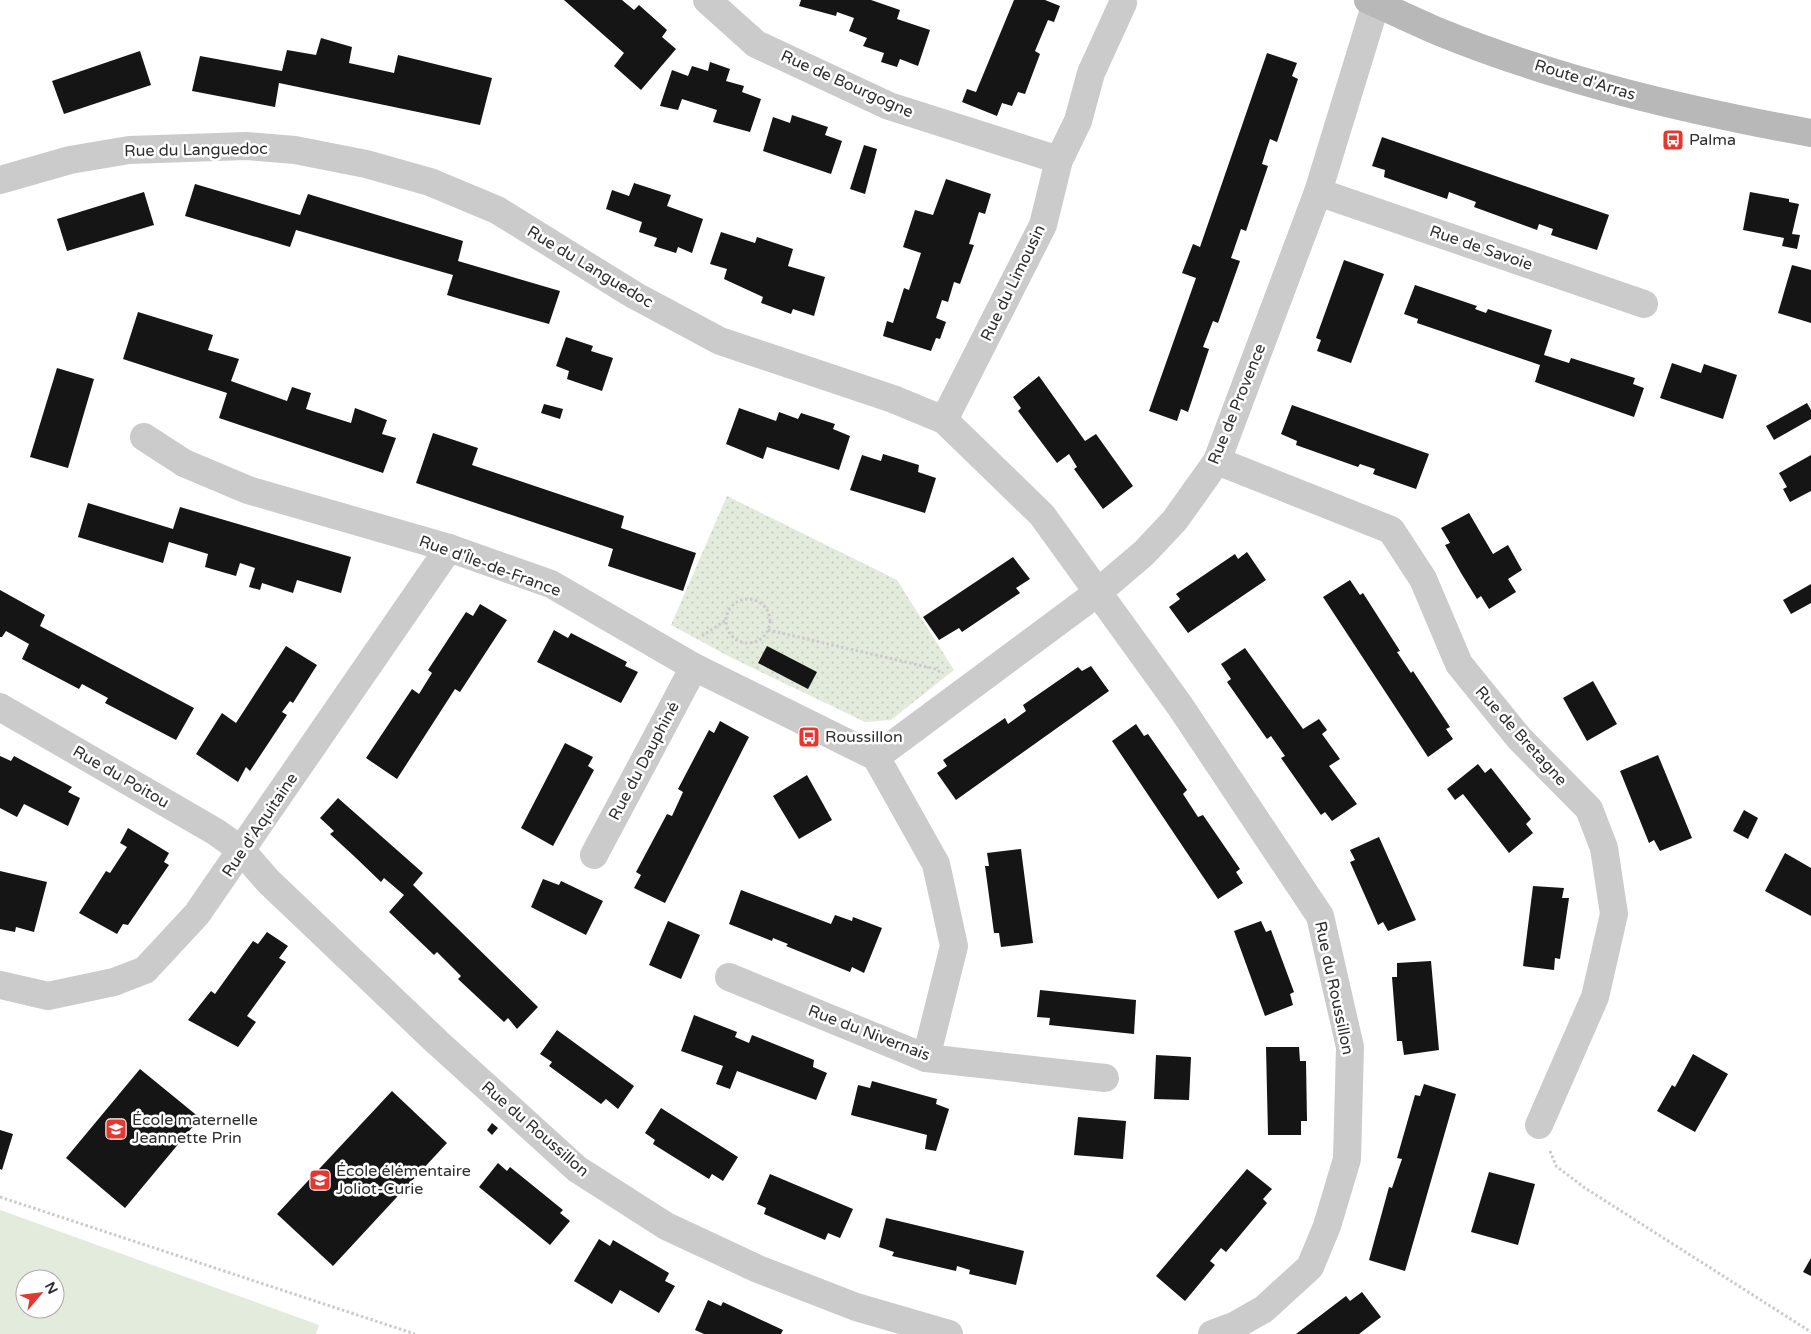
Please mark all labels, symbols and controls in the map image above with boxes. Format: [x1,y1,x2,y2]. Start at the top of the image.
street label: Rue de Bourgogne [778,46,916,122]
street label: Route d'Arras [1532,55,1638,105]
bus stop icon: Palma [1661,128,1685,152]
place label: Palma [1689,130,1736,150]
street label: Rue du Languedoc [124,139,268,161]
street label: Rue du Languedoc [523,221,657,313]
street label: Rue du Limousin [976,221,1050,345]
street label: Rue de Savoie [1427,221,1535,275]
street label: Rue de Provence [1204,341,1270,467]
street label: Rue d'Île-de-France [416,531,564,601]
street label: Rue de Bretagne [1471,682,1571,790]
street label: Rue du Dauphiné [604,698,684,824]
bus stop icon: Roussillon [797,725,821,749]
place label: Roussillon [825,727,903,747]
street label: Rue du Poitou [69,741,173,813]
street label: Rue d'Aquitaine [218,769,302,881]
street label: Rue du Roussillon [1310,919,1358,1057]
street label: Rue du Nivernais [805,1001,933,1065]
street label: Rue du Roussillon [477,1077,593,1181]
place label: École maternelle Jeannette Prin [132,1110,258,1148]
school or university icon: École maternelle Jeannette Prin [104,1117,128,1141]
place label: École élémentaire Joliot-Curie [336,1161,471,1199]
school or university icon: École élémentaire Joliot-Curie [308,1168,332,1192]
north arrow [15,1269,65,1319]
text: N [41,1279,61,1297]

